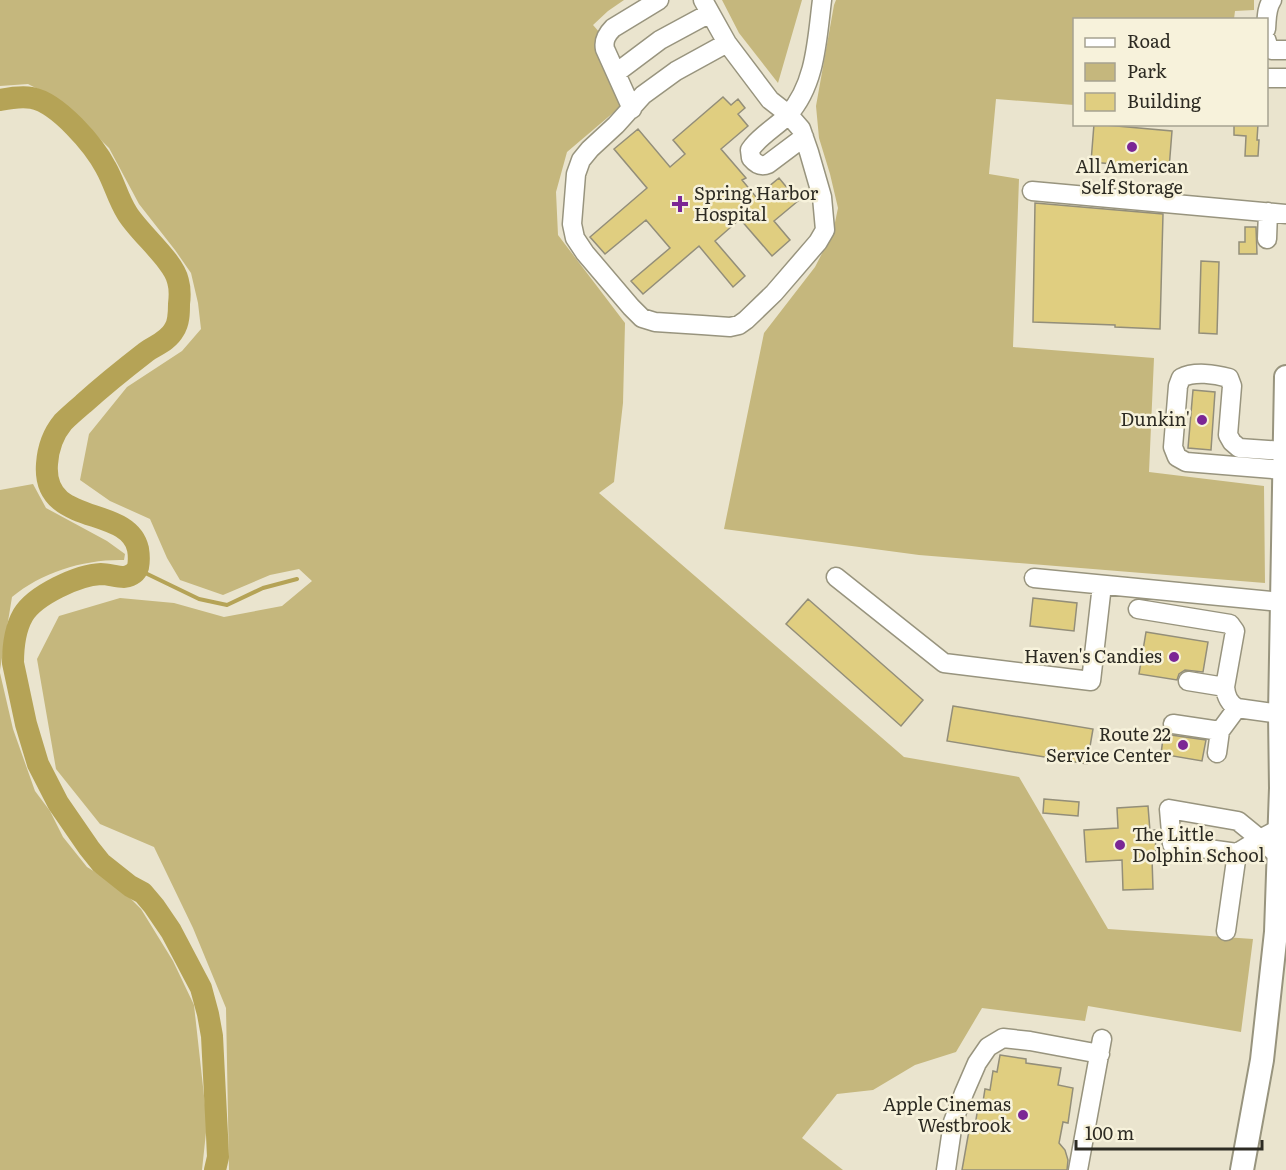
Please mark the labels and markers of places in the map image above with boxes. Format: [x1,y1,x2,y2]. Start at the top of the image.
marker: All American Self Storage [1125,140,1139,154]
place label: All American Self Storage [1075,152,1189,200]
place label: Spring Harbor Hospital [694,179,819,227]
marker: Spring Harbor Hospital [671,195,689,213]
place label: Dunkin' [1121,405,1190,432]
marker: Dunkin' [1195,413,1209,427]
place label: Haven's Candies [1024,642,1162,669]
marker: Haven's Candies [1167,650,1181,664]
place label: Route 22 Service Center [1046,720,1171,768]
marker: Route 22 Service Center [1176,738,1190,752]
place label: The Little Dolphin School [1132,820,1265,868]
marker: The Little Dolphin School [1113,838,1127,852]
place label: Apple Cinemas Westbrook [883,1090,1012,1138]
marker: Apple Cinemas Westbrook [1016,1108,1030,1122]

